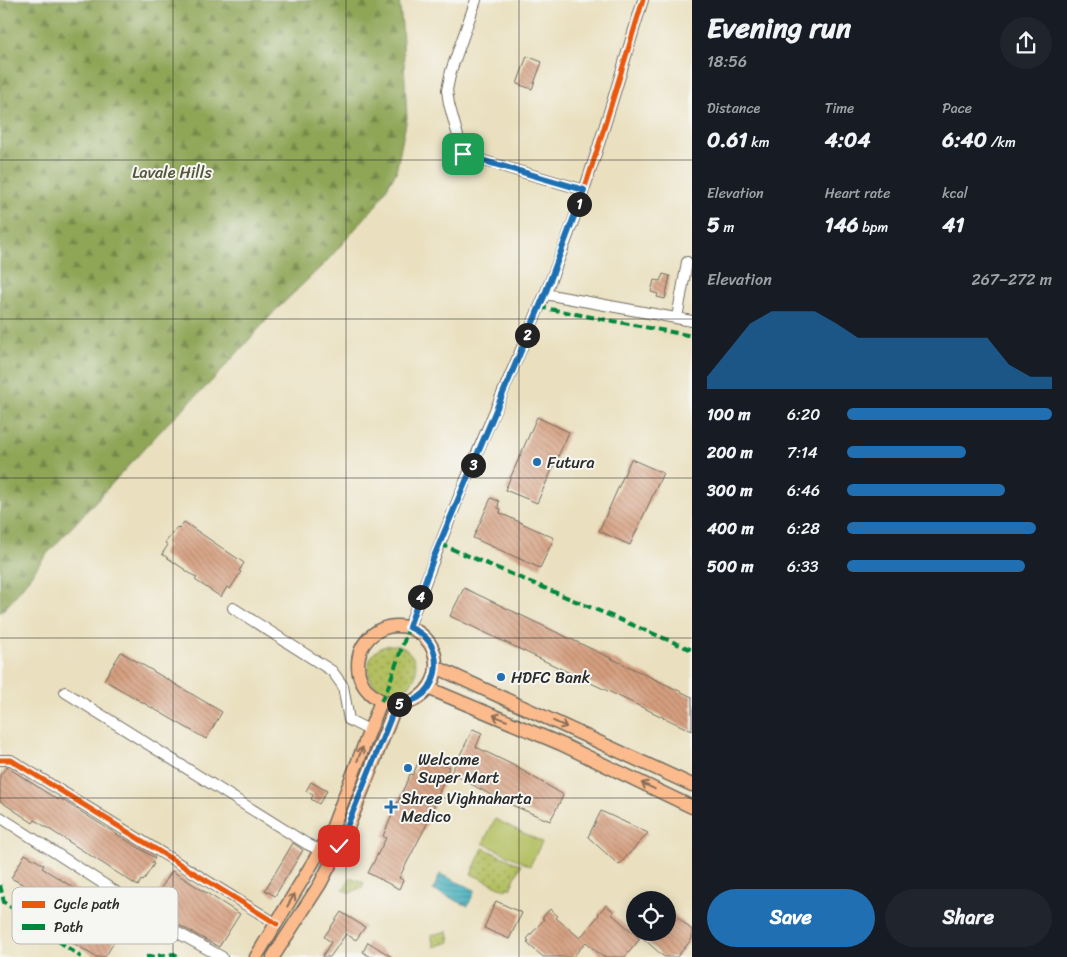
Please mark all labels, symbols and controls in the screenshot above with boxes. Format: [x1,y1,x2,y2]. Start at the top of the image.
text: Evening run [707,3,851,52]
button: share [1000,17,1052,69]
text: 18:56 [707,47,747,76]
text: Distance [707,96,760,121]
text: Time [825,96,854,121]
text: Pace [942,96,972,121]
text: 0.61 [707,121,748,159]
text: 4:04 [825,121,871,159]
text: 6:40 [942,121,987,159]
text: km [748,130,769,155]
text: /km [987,130,1016,155]
pin [442,133,484,175]
icon: arrive [449,140,477,168]
park label: Lavale Hills [132,158,212,187]
text: Elevation [707,181,764,206]
text: Heart rate [825,181,890,206]
text: kcal [942,181,968,206]
pin: 1 [566,192,592,216]
text: 1 [576,192,583,217]
text: 5 [707,206,720,244]
text: 146 [825,206,859,244]
text: 41 [942,206,964,244]
text: m [720,215,734,240]
text: bpm [859,215,888,240]
text: Elevation [707,265,772,294]
text: 267–272 m [971,265,1052,294]
pin: 2 [514,322,540,348]
text: 2 [523,323,532,348]
text: 100 m [707,400,751,429]
text: 6:20 [787,400,820,429]
text: 200 m [707,438,753,467]
text: 7:14 [787,438,818,467]
place label: Futura [547,448,594,477]
pin: 3 [460,452,486,478]
text: 3 [470,453,477,478]
marker: Futura [531,456,543,468]
text: 300 m [707,476,752,505]
text: 6:46 [787,476,820,505]
text: 400 m [707,514,754,543]
text: 6:28 [787,514,820,543]
text: 500 m [707,552,753,581]
text: 6:33 [787,552,819,581]
pin: 4 [408,584,432,610]
text: 4 [416,585,425,610]
place label: HDFC Bank [511,663,591,692]
marker: HDFC Bank [495,671,507,683]
pin: 5 [386,692,412,716]
text: 5 [395,692,404,717]
one-way arrow [493,713,508,723]
one-way arrow [552,720,567,730]
place label: Welcome Super Mart [418,745,499,792]
one-way arrow [356,747,365,762]
marker: Welcome Super Mart [402,762,414,774]
one-way arrow [641,780,656,790]
place label: Shree Vighnaharta Medico [401,784,532,831]
marker: Shree Vighnaharta Medico [385,801,397,813]
pin [318,825,360,867]
icon: check [325,832,353,860]
legend [12,887,178,944]
button: Save [707,889,875,947]
button: Share [885,889,1052,947]
map controls [626,891,676,941]
button: locate [626,891,676,941]
text: Cycle path [54,892,120,917]
one-way arrow [286,894,296,908]
text: Path [54,915,83,940]

